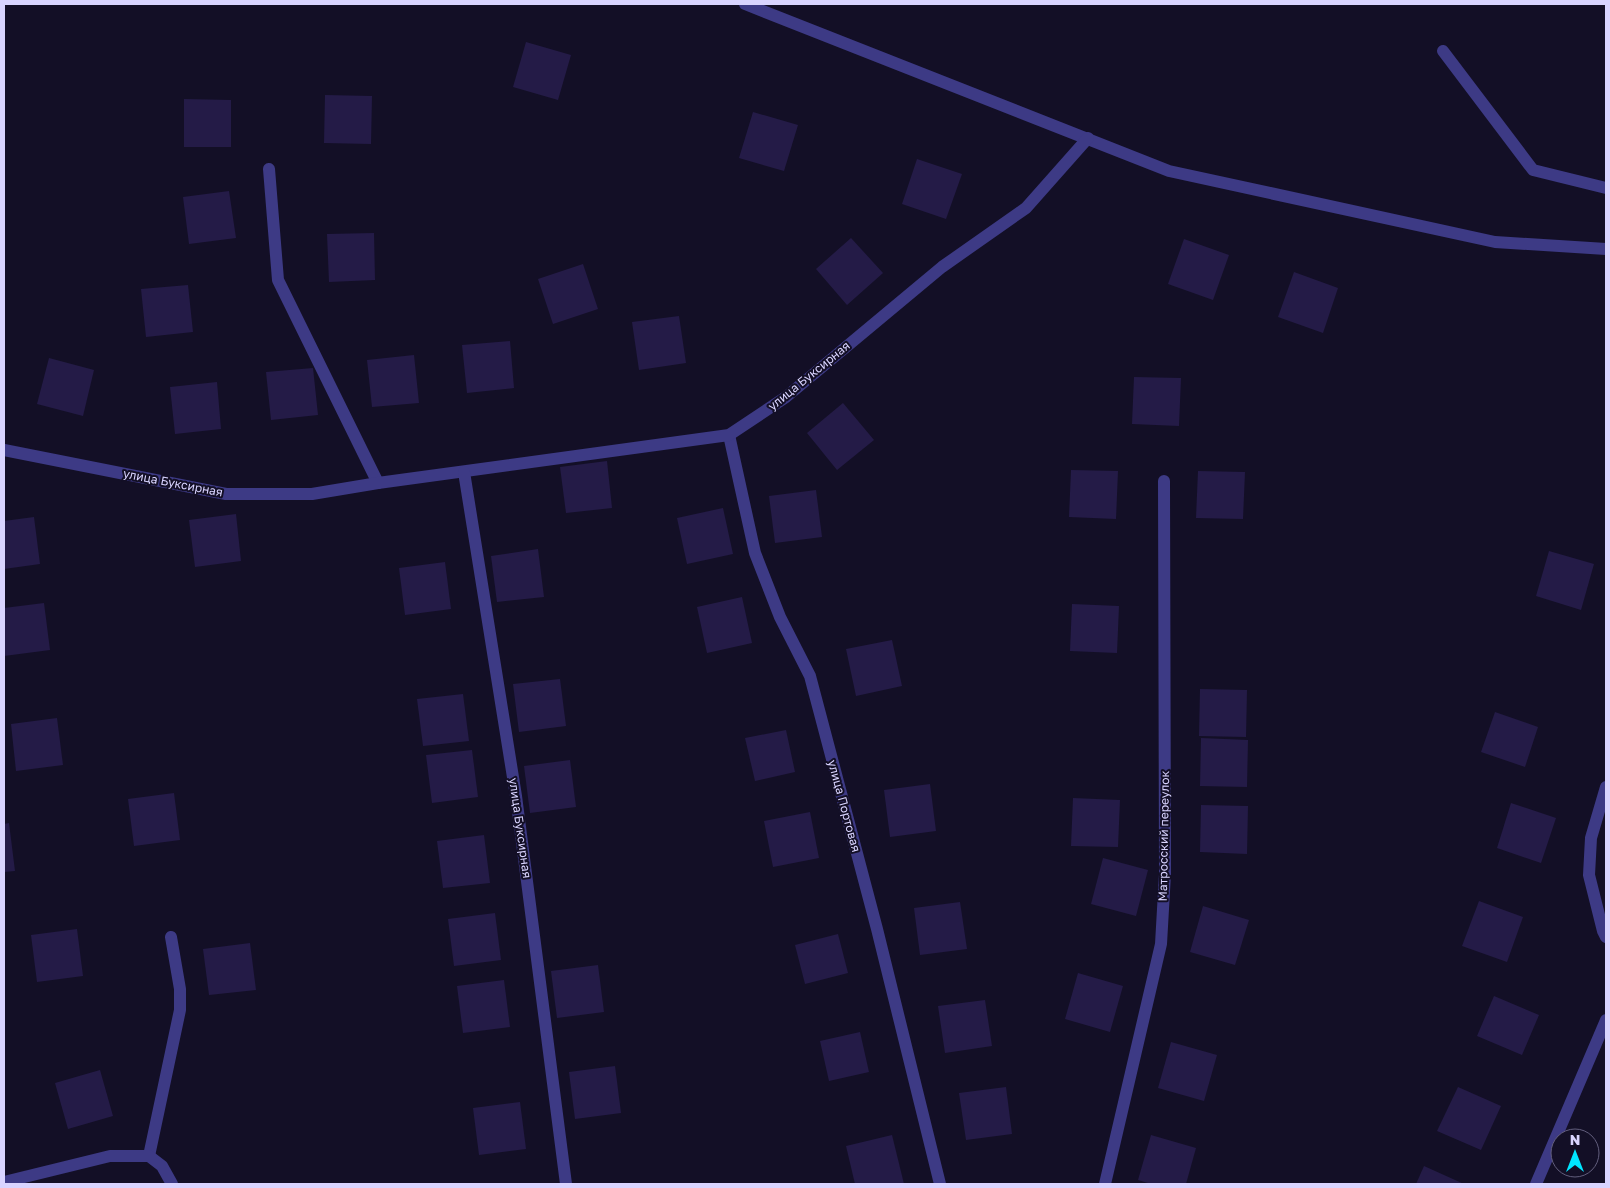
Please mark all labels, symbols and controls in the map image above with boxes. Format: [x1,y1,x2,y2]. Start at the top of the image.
street label: улица Буксирная [765,338,853,413]
street label: улица Буксирная [122,465,224,500]
street label: улица Портовая [825,758,864,854]
street label: Матросский переулок [1155,770,1172,902]
street label: улица Буксирная [506,777,535,879]
north arrow [1550,1128,1600,1178]
text: N [1570,1131,1580,1148]

